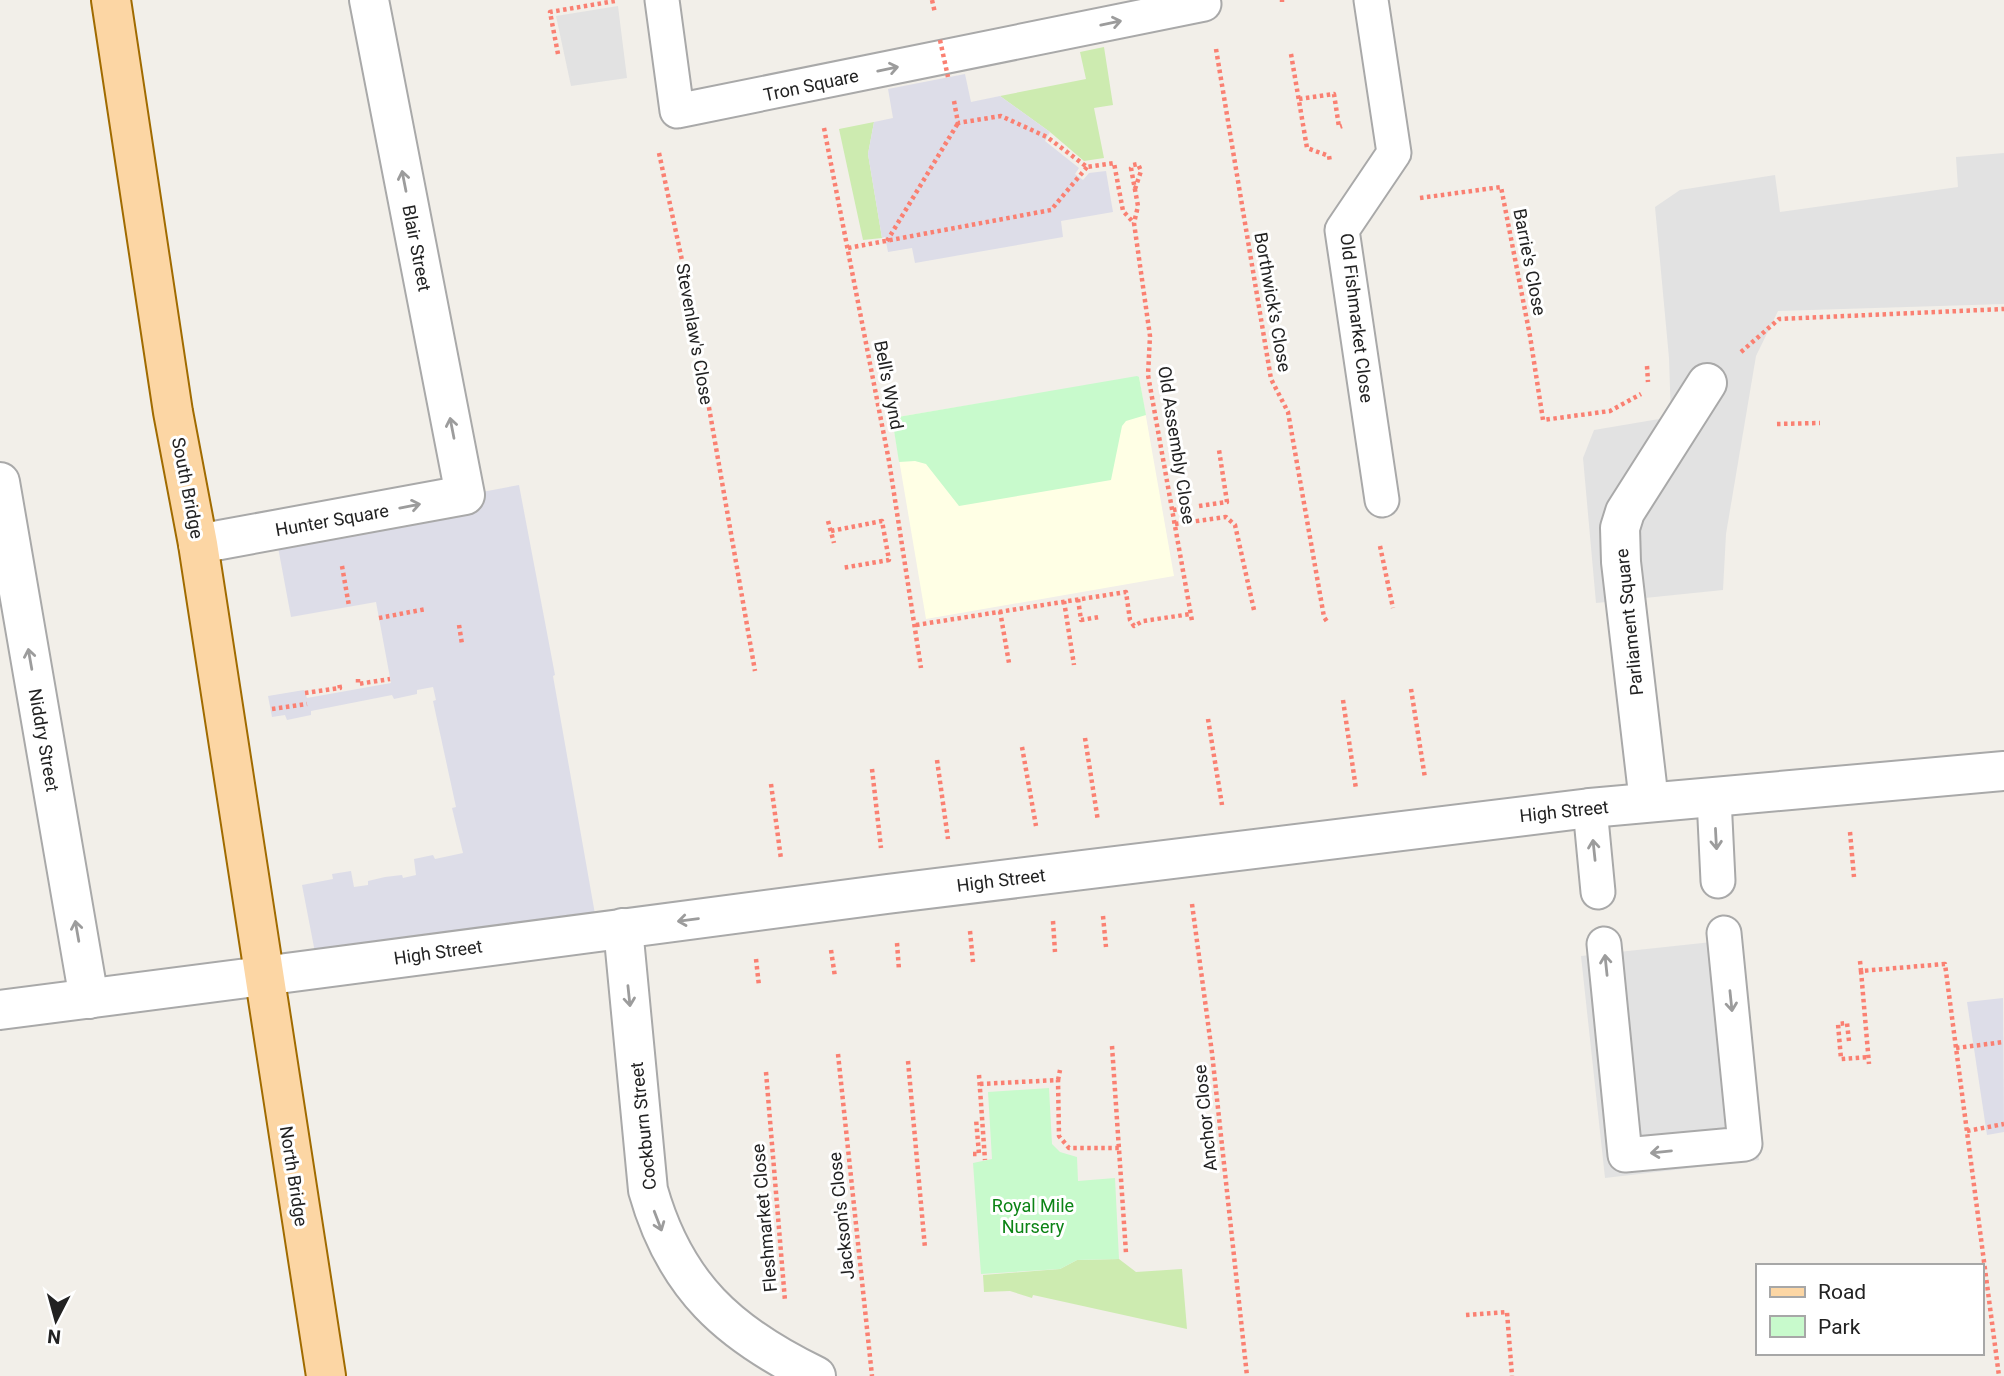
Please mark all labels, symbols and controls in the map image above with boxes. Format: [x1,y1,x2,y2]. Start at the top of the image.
one-way arrow [1099,16,1122,30]
one-way arrow [876,61,899,75]
street label: Tron Square [761,65,861,105]
one-way arrow [397,170,410,193]
street label: Blair Street [398,203,436,293]
street label: Barrie's Close [1509,207,1551,317]
street label: Borthwick's Close [1250,230,1296,374]
street label: Old Fishmarket Close [1336,232,1378,404]
street label: Stevenlaw's Close [672,262,718,406]
street label: Bell's Wynd [870,339,908,431]
street label: Old Assembly Close [1154,364,1200,526]
one-way arrow [445,417,458,440]
street label: South Bridge [168,436,208,540]
one-way arrow [398,498,421,512]
street label: Hunter Square [274,500,390,540]
street label: Parliament Square [1611,548,1647,696]
one-way arrow [23,648,36,671]
street label: Niddry Street [25,687,63,793]
street label: High Street [1519,796,1610,826]
one-way arrow [1710,828,1723,851]
one-way arrow [1587,839,1600,862]
street label: High Street [955,864,1047,896]
one-way arrow [677,913,700,926]
one-way arrow [70,920,83,943]
street label: High Street [392,935,484,969]
one-way arrow [1599,954,1612,977]
one-way arrow [623,984,636,1006]
one-way arrow [1724,989,1737,1012]
street label: Cockburn Street [626,1061,660,1191]
street label: Anchor Close [1189,1064,1221,1172]
street label: North Bridge [276,1124,312,1228]
street label: Fleshmarket Close [747,1143,781,1293]
one-way arrow [1650,1146,1673,1159]
street label: Jackson's Close [824,1151,858,1281]
park label: Royal Mile Nursery [992,1195,1074,1237]
one-way arrow [653,1209,665,1231]
legend [1756,1264,1983,1355]
text: Road [1818,1280,1866,1304]
north arrow [21,1285,91,1355]
text: Park [1818,1315,1861,1339]
text: N [46,1324,62,1349]

